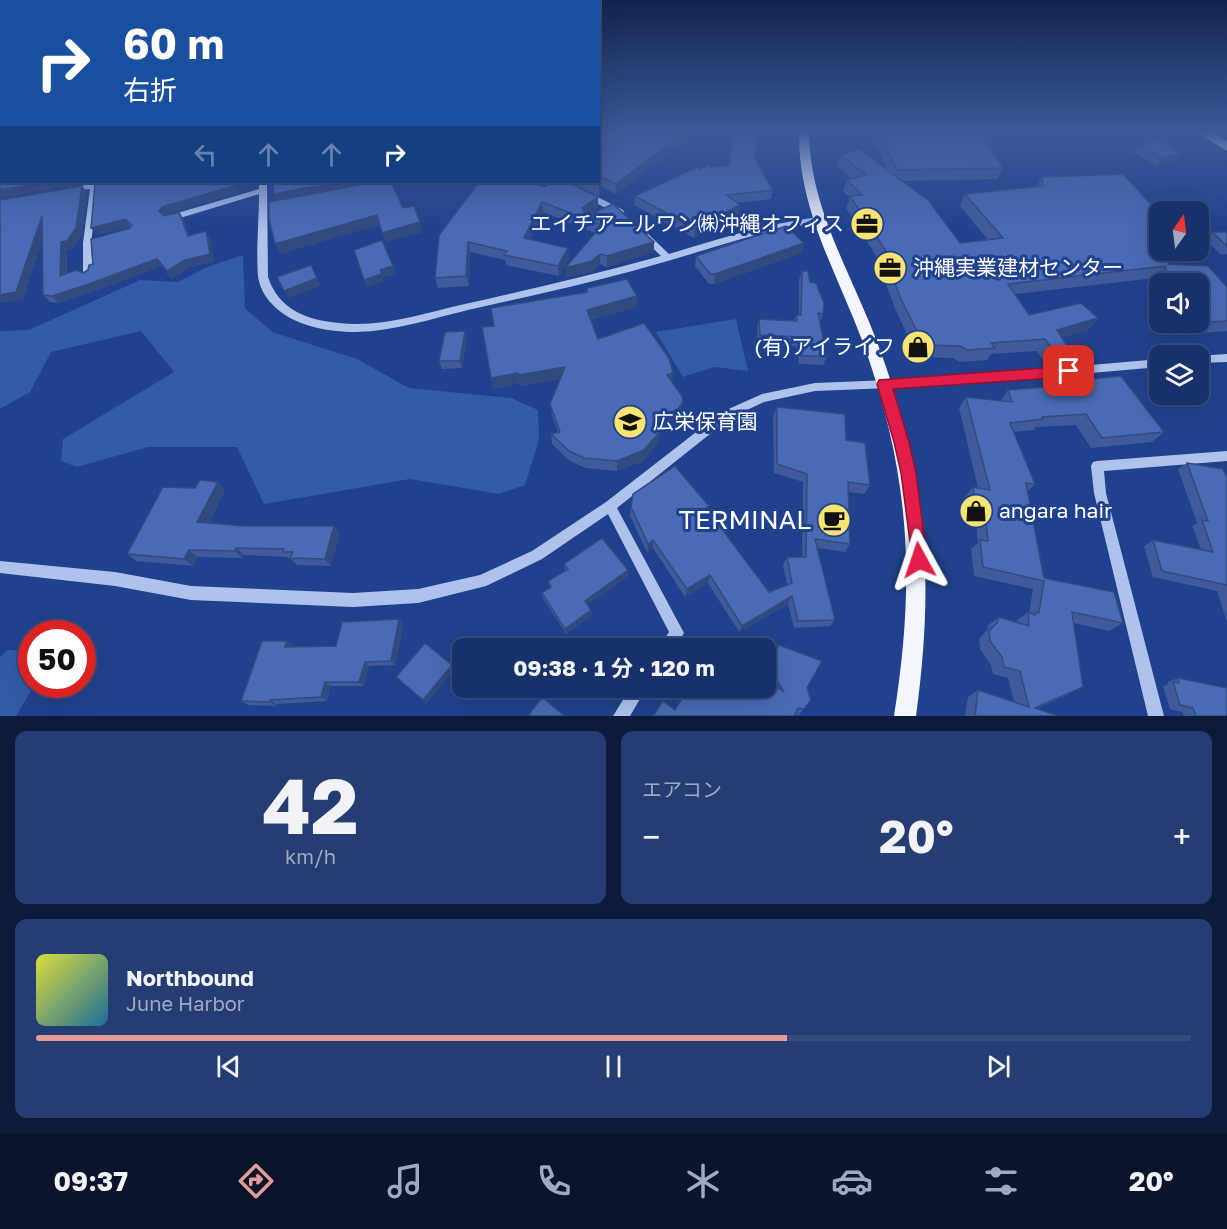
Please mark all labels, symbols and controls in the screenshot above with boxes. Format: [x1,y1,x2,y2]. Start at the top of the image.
text: 60 m [123,18,224,68]
icon: right [24,24,102,102]
text: 右折 [123,74,177,106]
icon: left [189,138,222,171]
icon: ahead [252,138,285,171]
icon: ahead [315,138,348,171]
icon: right [378,138,411,171]
north arrow [1149,201,1209,261]
map controls [1149,201,1209,405]
office icon: エイチアールワン㈱沖縄オフィス [849,206,885,242]
place label: エイチアールワン㈱沖縄オフィス [531,210,844,236]
office icon: 沖縄実業建材センター [872,250,908,286]
place label: 沖縄実業建材センター [913,254,1123,280]
button: sound [1149,273,1209,333]
shop icon: (有)アイライフ [900,329,936,365]
place label: (有)アイライフ [754,333,895,359]
pin [1043,345,1094,396]
button: layers [1149,345,1209,405]
icon: arrive [1052,354,1085,387]
school or university icon: 広栄保育園 [612,404,648,440]
place label: 広栄保育園 [653,408,758,434]
shop icon: angara hair [958,493,994,529]
place label: angara hair [999,497,1112,523]
cafe icon: TERMINAL [816,502,852,538]
place label: TERMINAL [679,504,811,535]
position arrow [887,528,951,592]
speed limit sign: 50 [18,620,96,698]
text: 09:38 · 1 分 · 120 m [513,654,715,681]
text: 42 [262,758,359,851]
text: エアコン [642,777,722,801]
text: 20° [879,809,954,863]
text: − [642,817,660,856]
text: + [1173,817,1191,856]
text: km/h [285,844,336,868]
text: Northbound [126,964,254,991]
text: June Harbor [126,991,245,1015]
icon: previous [212,1050,245,1083]
icon: pause [597,1050,630,1083]
icon: next [982,1050,1015,1083]
icon: directions [235,1160,277,1202]
icon: music [384,1160,426,1202]
icon: phone [533,1160,575,1202]
icon: climate [682,1160,724,1202]
icon: car [831,1160,873,1202]
icon: filters [980,1160,1022,1202]
text: 09:37 [53,1165,128,1197]
text: 20° [1129,1165,1173,1197]

